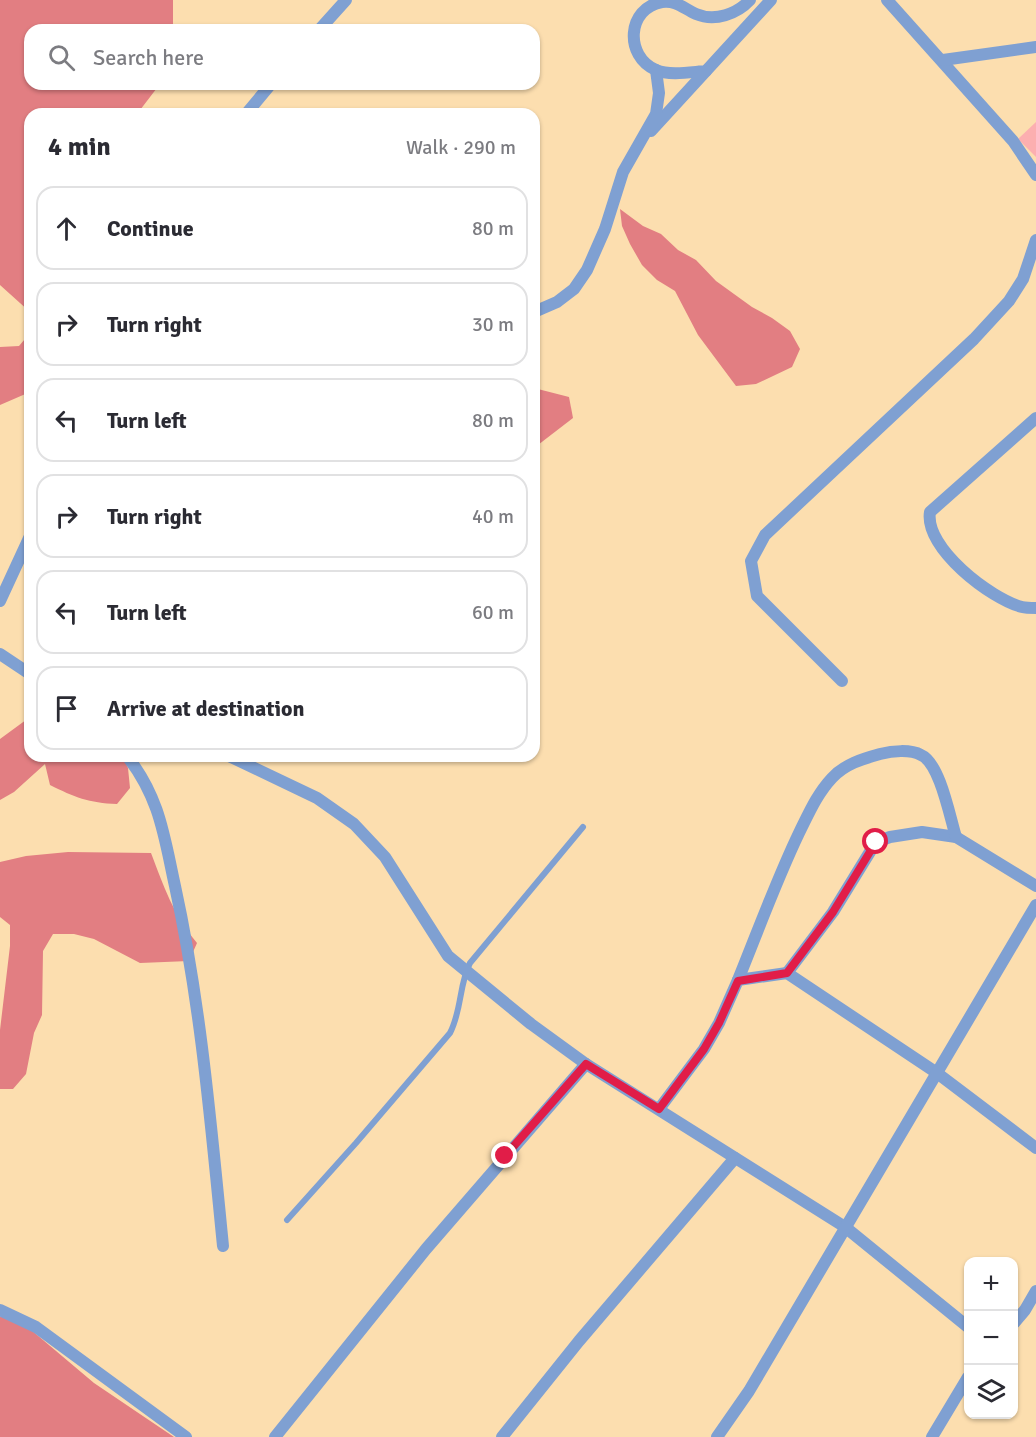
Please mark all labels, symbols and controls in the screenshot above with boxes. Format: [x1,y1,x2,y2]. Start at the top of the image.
search box [24,24,540,90]
icon: search [45,41,78,74]
text: Search here [93,44,204,71]
text: 4 min [48,131,111,163]
text: Walk · 290 m [406,135,516,160]
icon: ahead [50,212,83,245]
text: Continue [107,215,194,242]
text: 80 m [472,216,514,241]
icon: right [50,308,83,341]
text: Turn right [107,311,202,338]
text: 30 m [472,312,514,337]
icon: left [50,404,83,437]
text: Turn left [107,407,187,434]
text: 80 m [472,408,514,433]
icon: right [50,500,83,533]
text: Turn right [107,503,202,530]
text: 40 m [472,504,514,529]
icon: left [50,596,83,629]
text: Turn left [107,599,187,626]
text: 60 m [472,600,514,625]
icon: arrive [50,692,83,725]
text: Arrive at destination [107,695,304,722]
route start [862,828,888,854]
route end [491,1142,517,1168]
map controls [964,1257,1018,1419]
button: + [964,1257,1018,1311]
button: − [964,1311,1018,1365]
button: layers [964,1365,1018,1419]

